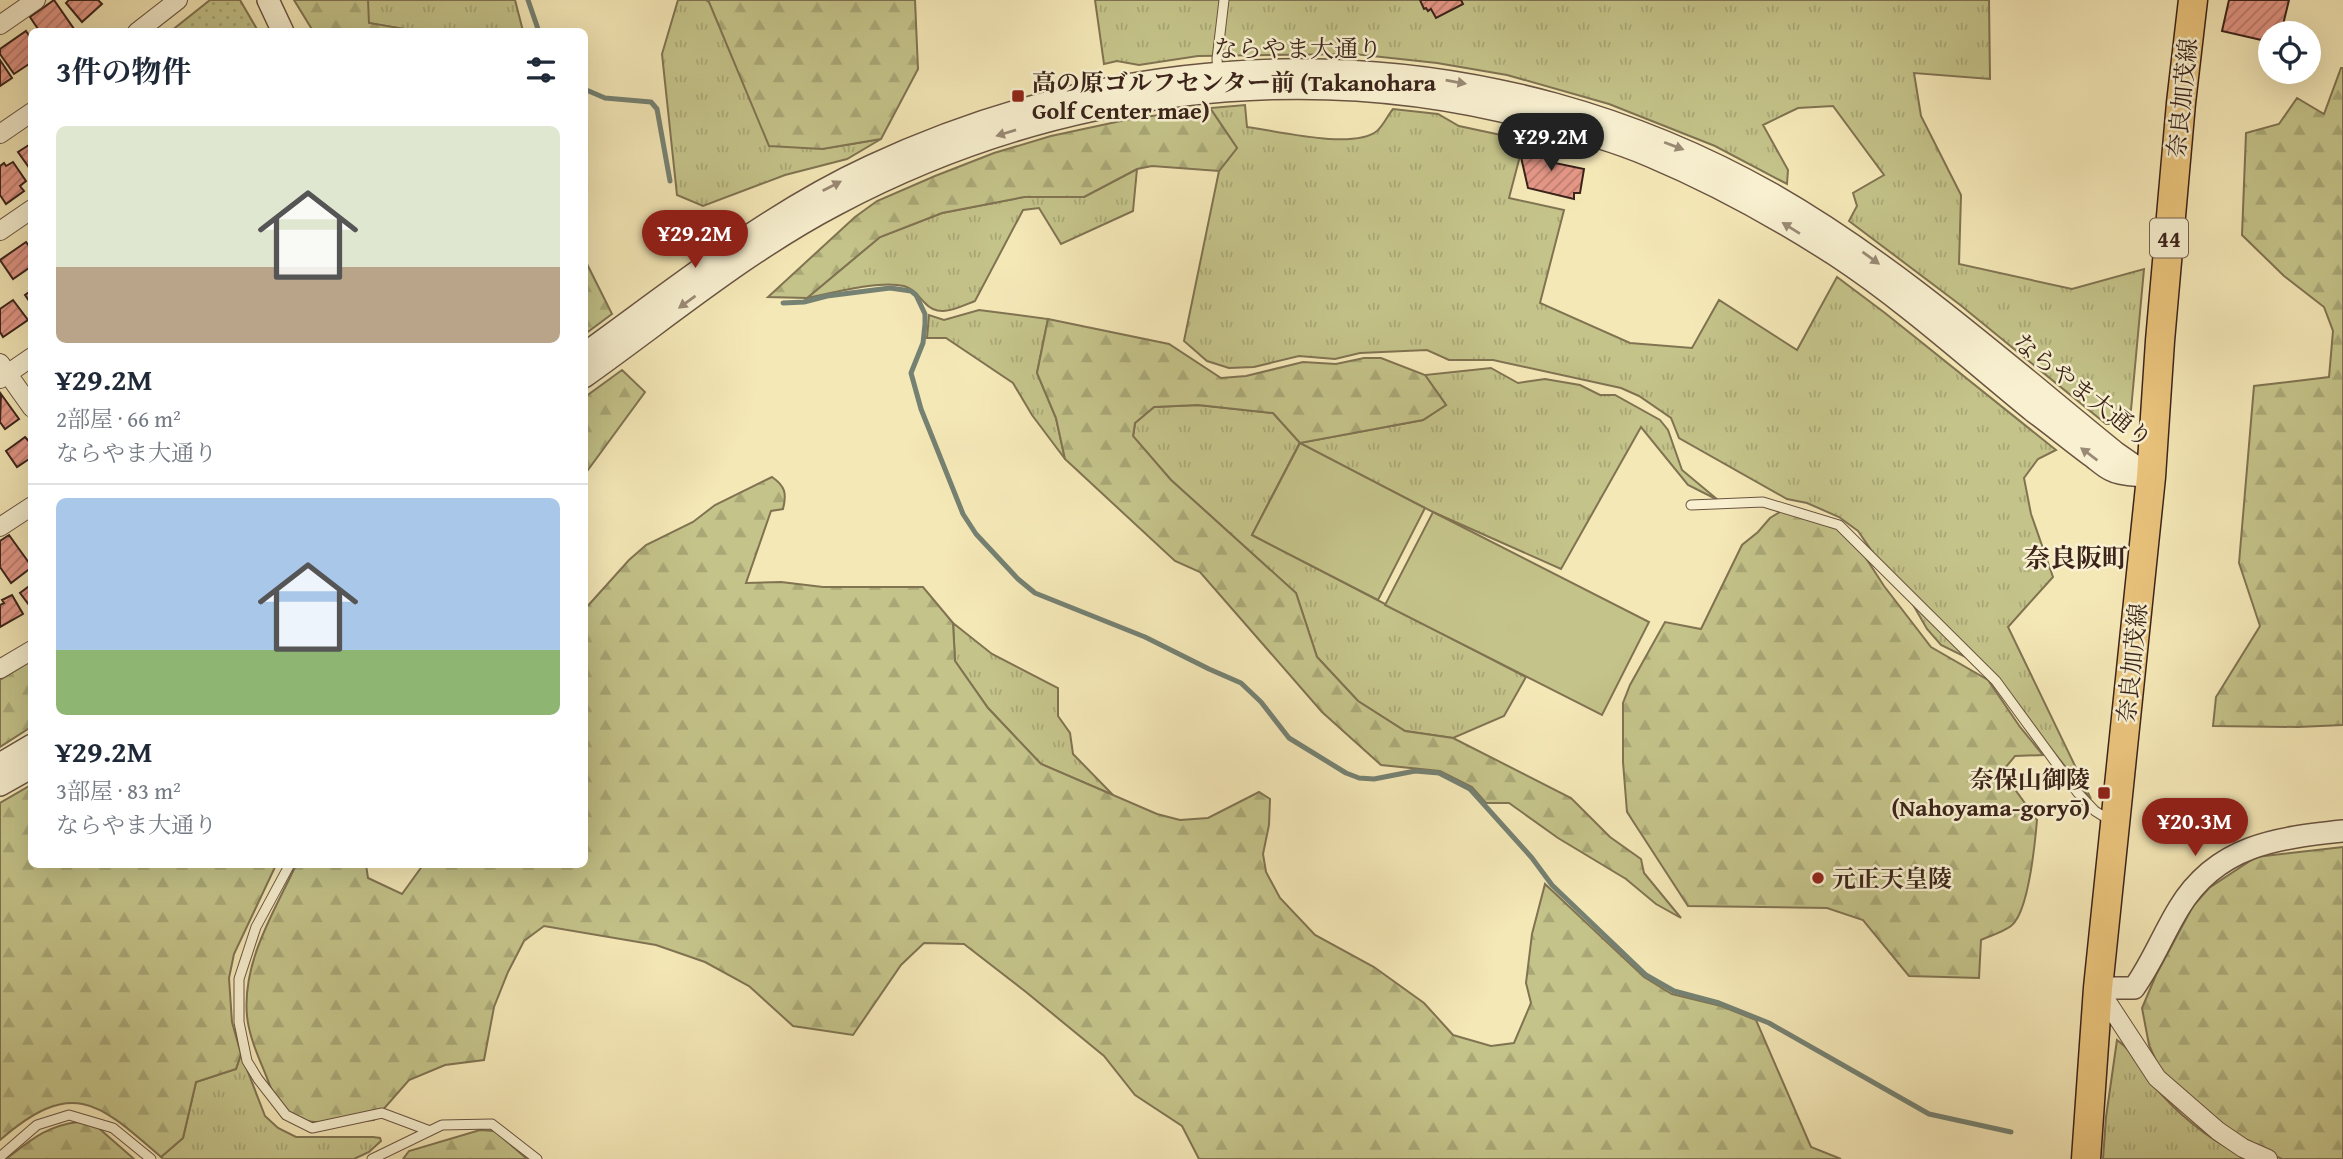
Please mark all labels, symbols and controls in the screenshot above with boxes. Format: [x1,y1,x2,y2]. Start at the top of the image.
map controls [2258,21,2321,84]
button: locate [2258,21,2321,84]
street label: ならやま大通り [1214,31,1382,66]
street label: 奈良加茂線 [2158,36,2206,160]
text: 3件の物件 [56,49,192,93]
icon: filters [522,51,560,89]
place label: 高の原ゴルフセンター前 (Takanohara Golf Center mae) [1032,65,1437,128]
one-way arrow [1445,77,1467,88]
marker: 高の原ゴルフセンター前 (Takanohara Golf Center mae) [1010,88,1026,104]
pin: ¥29.2M [1494,114,1608,173]
text: ¥29.2M [1514,119,1588,152]
one-way arrow [995,128,1016,139]
one-way arrow [1663,141,1684,152]
icon: home [245,172,371,298]
one-way arrow [822,180,842,192]
pin: ¥29.2M [638,210,752,270]
text: ¥29.2M [658,216,732,249]
road number: 44 [2150,218,2188,258]
one-way arrow [1781,221,1800,234]
one-way arrow [1862,251,1880,265]
one-way arrow [678,295,696,309]
street label: ならやま大通り [2006,324,2160,456]
text: ¥29.2M [56,357,152,401]
text: 2部屋 · 66 m² [56,402,181,435]
text: ならやま大通り [56,436,217,469]
one-way arrow [2080,447,2098,461]
district label: 奈良阪町 [2024,538,2128,577]
icon: home [245,544,371,670]
street label: 奈良加茂線 [2108,601,2156,725]
text: ¥29.2M [56,729,152,773]
place label: 奈保山御陵 (Nahoyama-goryō) [1891,762,2090,825]
text: 3部屋 · 83 m² [56,774,181,807]
marker: 奈保山御陵 (Nahoyama-goryō) [2096,785,2112,801]
pin: ¥20.3M [2138,798,2252,858]
text: ¥20.3M [2158,804,2232,837]
text: ならやま大通り [56,808,217,841]
place label: 元正天皇陵 [1832,861,1952,896]
marker: 元正天皇陵 [1810,870,1826,886]

